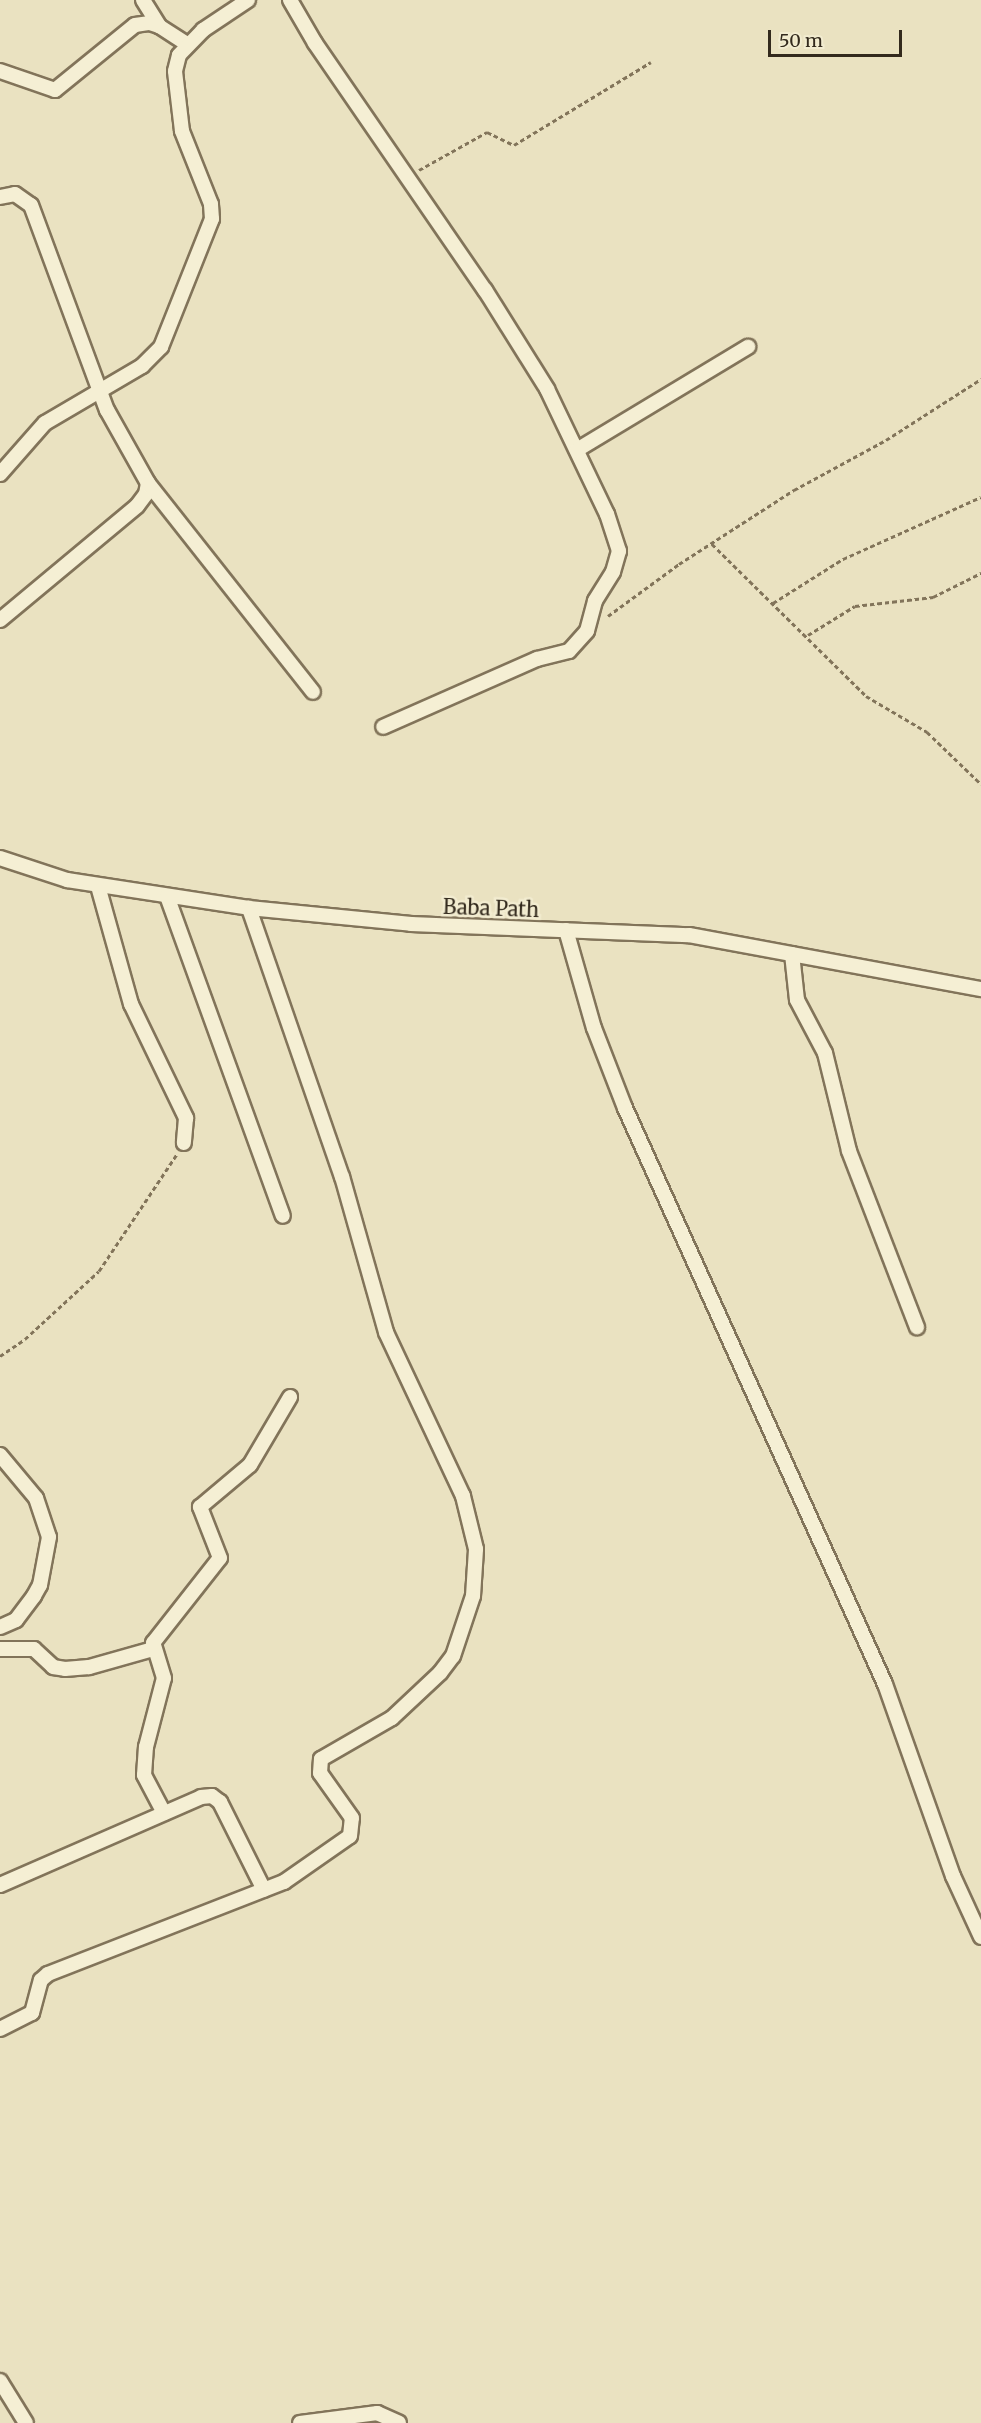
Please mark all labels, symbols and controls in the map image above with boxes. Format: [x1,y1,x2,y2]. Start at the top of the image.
scale bar [771,18,904,56]
text: 50 m [779,29,823,52]
street label: Baba Path [443,894,539,922]

